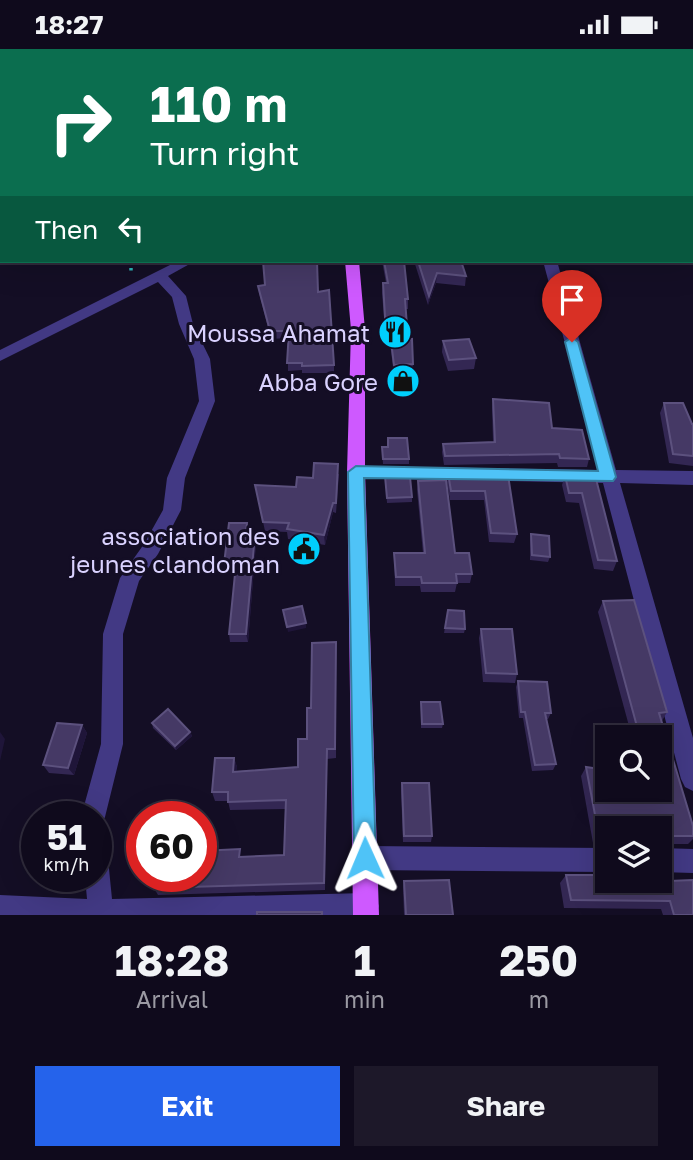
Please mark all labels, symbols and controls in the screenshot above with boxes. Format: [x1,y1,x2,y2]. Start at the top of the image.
text: 18:27 [35,9,103,40]
text: 110 m [150,74,287,133]
icon: right [35,77,126,168]
text: Turn right [150,134,299,172]
icon: left [112,210,150,248]
text: Then [35,214,98,245]
pin [542,270,602,342]
icon: arrive [553,281,591,319]
restaurant icon: Moussa Ahamat [376,313,414,351]
place label: Moussa Ahamat [187,318,370,347]
shop icon: Abba Gore [384,362,422,400]
place label: Abba Gore [258,367,378,396]
place label: association des jeunes clandoman [69,521,280,578]
public building icon: association des jeunes clandoman [285,530,323,568]
map controls [595,725,672,893]
button: search [595,725,672,802]
speed limit sign: 60 [126,801,217,892]
text: 51 [47,816,86,858]
button: layers [595,816,672,893]
position arrow [328,821,402,895]
text: km/h [44,853,89,875]
text: 18:28 [115,935,229,985]
text: 1 [354,935,375,985]
text: 250 [500,935,578,985]
text: Arrival [136,985,208,1013]
text: min [344,985,385,1013]
text: m [529,985,549,1013]
button: Exit [35,1066,340,1146]
button: Share [354,1066,658,1146]

